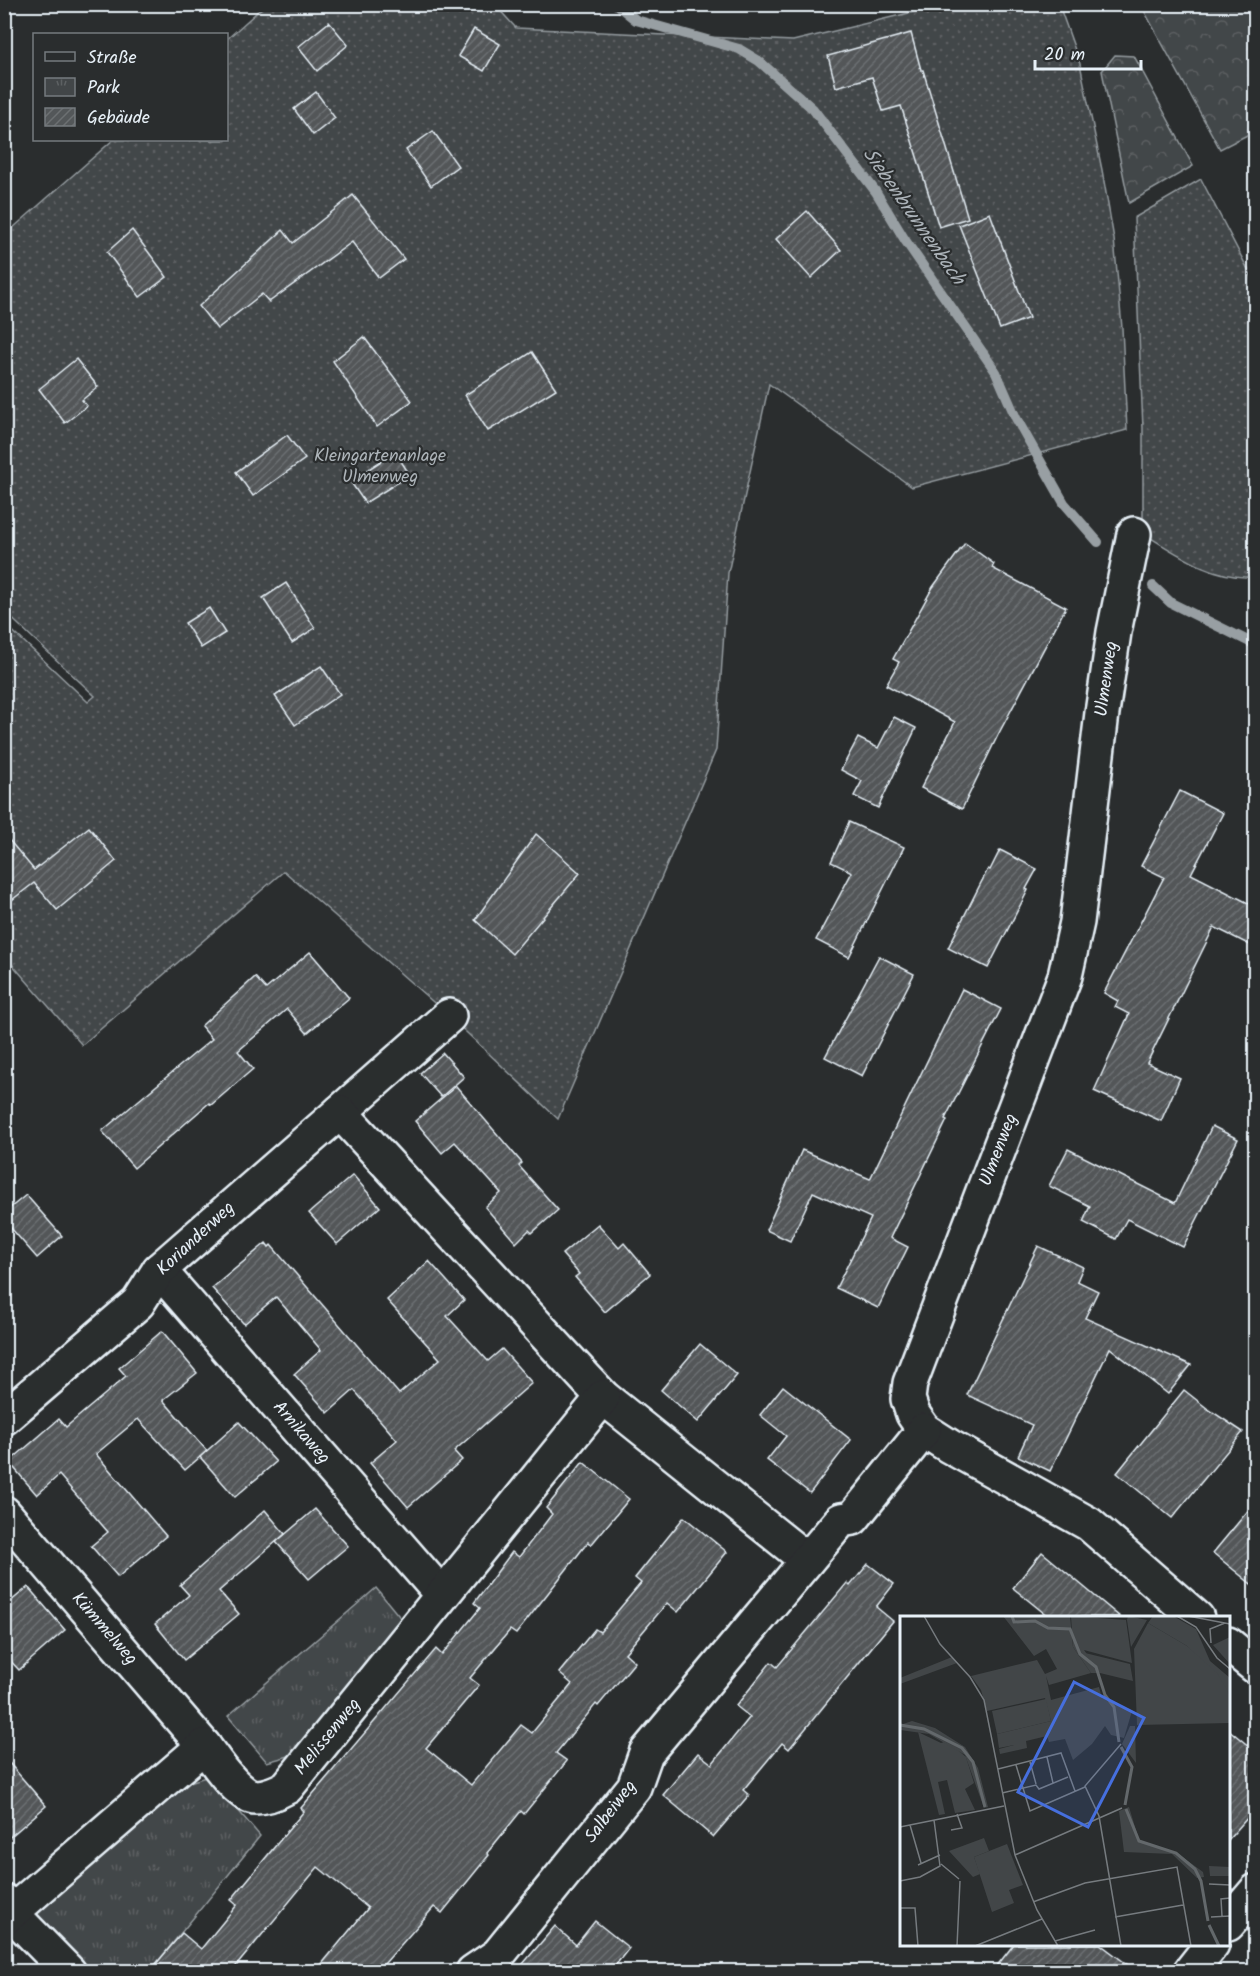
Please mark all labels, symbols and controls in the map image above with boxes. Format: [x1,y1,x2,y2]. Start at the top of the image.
legend [33,33,228,141]
scale bar [1035,33,1142,71]
text: 20 m [1044,41,1085,70]
text: Straße [87,44,137,73]
text: Park [87,74,120,103]
text: Gebäude [87,104,150,133]
water label: Siebenbrunnenbach [854,142,974,294]
park label: Kleingartenanlage Ulmenweg [314,442,446,492]
street label: Ulmenweg [1087,639,1127,719]
street label: Ulmenweg [972,1109,1026,1191]
street label: Korianderweg [150,1195,242,1283]
street label: Arnikaweg [265,1395,337,1471]
street label: Kümmelweg [64,1586,144,1672]
inset map [900,1616,1230,1946]
street label: Melissenweg [288,1692,368,1782]
street label: Salbeiweg [577,1774,645,1850]

